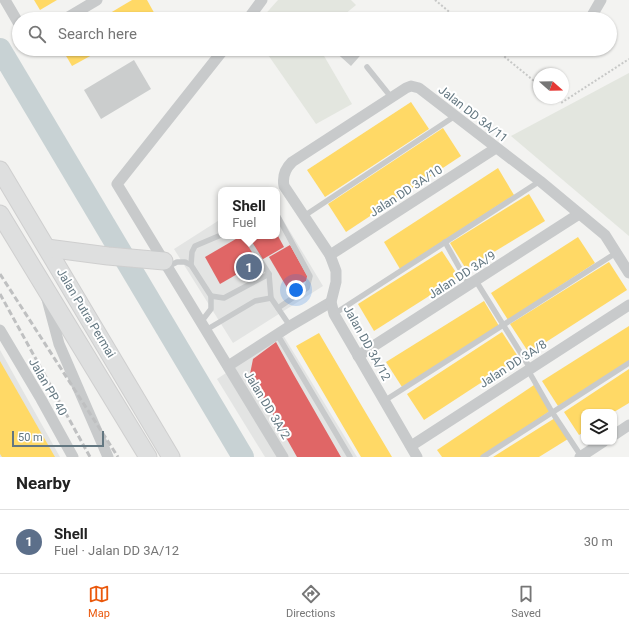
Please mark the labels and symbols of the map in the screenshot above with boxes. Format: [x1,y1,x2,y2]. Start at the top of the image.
north arrow [533,68,569,104]
street label: Jalan DD 3A/11 [436,83,510,145]
street label: Jalan DD 3A/10 [367,162,445,220]
street label: Jalan DD 3A/9 [426,248,498,302]
pin: 1 [236,252,262,282]
street label: Jalan Putra Permai [54,266,118,360]
your location [286,280,306,300]
street label: Jalan DD 3A/12 [341,303,394,383]
street label: Jalan DD 3A/8 [477,337,549,391]
street label: Jalan PP 40 [26,356,70,418]
street label: Jalan DD 3A/2 [241,368,293,442]
scale bar [12,429,104,448]

